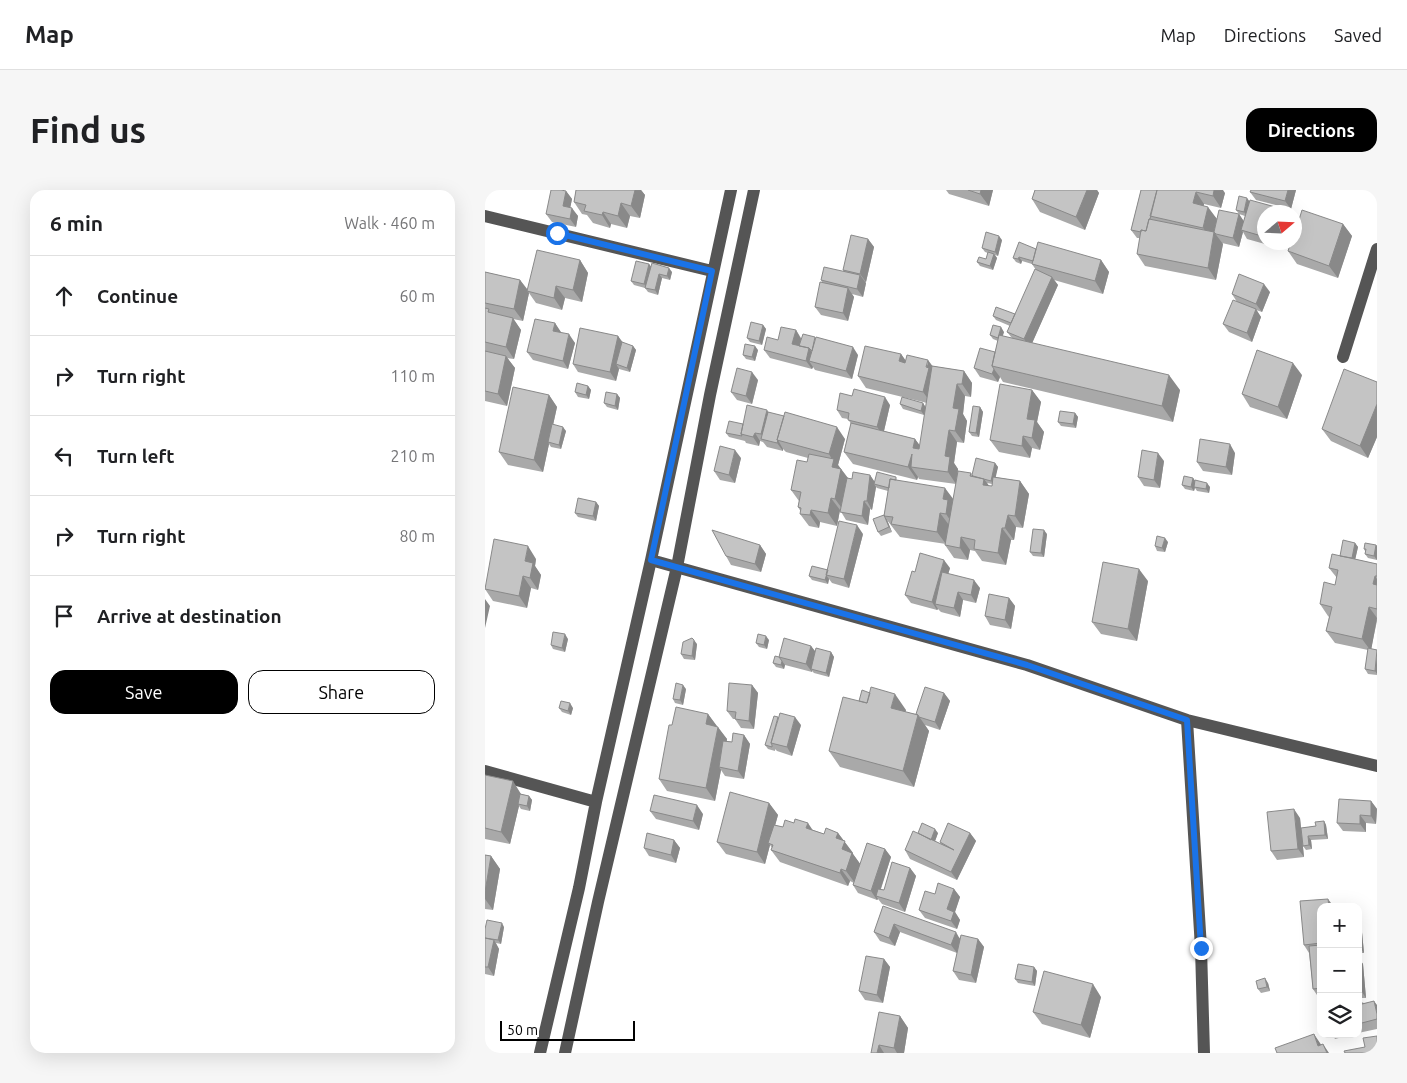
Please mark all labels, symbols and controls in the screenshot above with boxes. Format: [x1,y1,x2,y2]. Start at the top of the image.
text: Map [25,21,74,48]
text: Map [1160,25,1196,45]
text: Directions [1224,25,1306,45]
text: Saved [1334,25,1382,45]
button: Directions [1246,108,1377,152]
text: Find us [30,110,146,150]
north arrow [1257,205,1302,250]
text: 6 min [50,211,103,235]
text: Walk · 460 m [344,214,435,232]
route start [546,222,569,245]
icon: ahead [50,282,78,310]
text: Continue [97,285,178,307]
text: 60 m [399,287,435,305]
icon: right [50,362,78,390]
text: Turn right [97,365,185,387]
text: 110 m [390,367,435,385]
icon: left [50,442,78,470]
text: Turn left [97,445,175,467]
text: 210 m [390,447,435,465]
icon: right [50,522,78,550]
text: Turn right [97,525,185,547]
text: 80 m [399,527,435,545]
icon: arrive [50,602,78,630]
text: Arrive at destination [97,605,282,627]
button: Save [50,670,238,714]
button: Share [248,670,435,714]
map controls [1317,903,1362,1038]
button: + [1317,903,1362,948]
route end [1190,937,1213,960]
button: − [1317,948,1362,993]
button: layers [1317,993,1362,1038]
scale bar [500,1018,635,1041]
text: 50 m [507,1022,538,1038]

